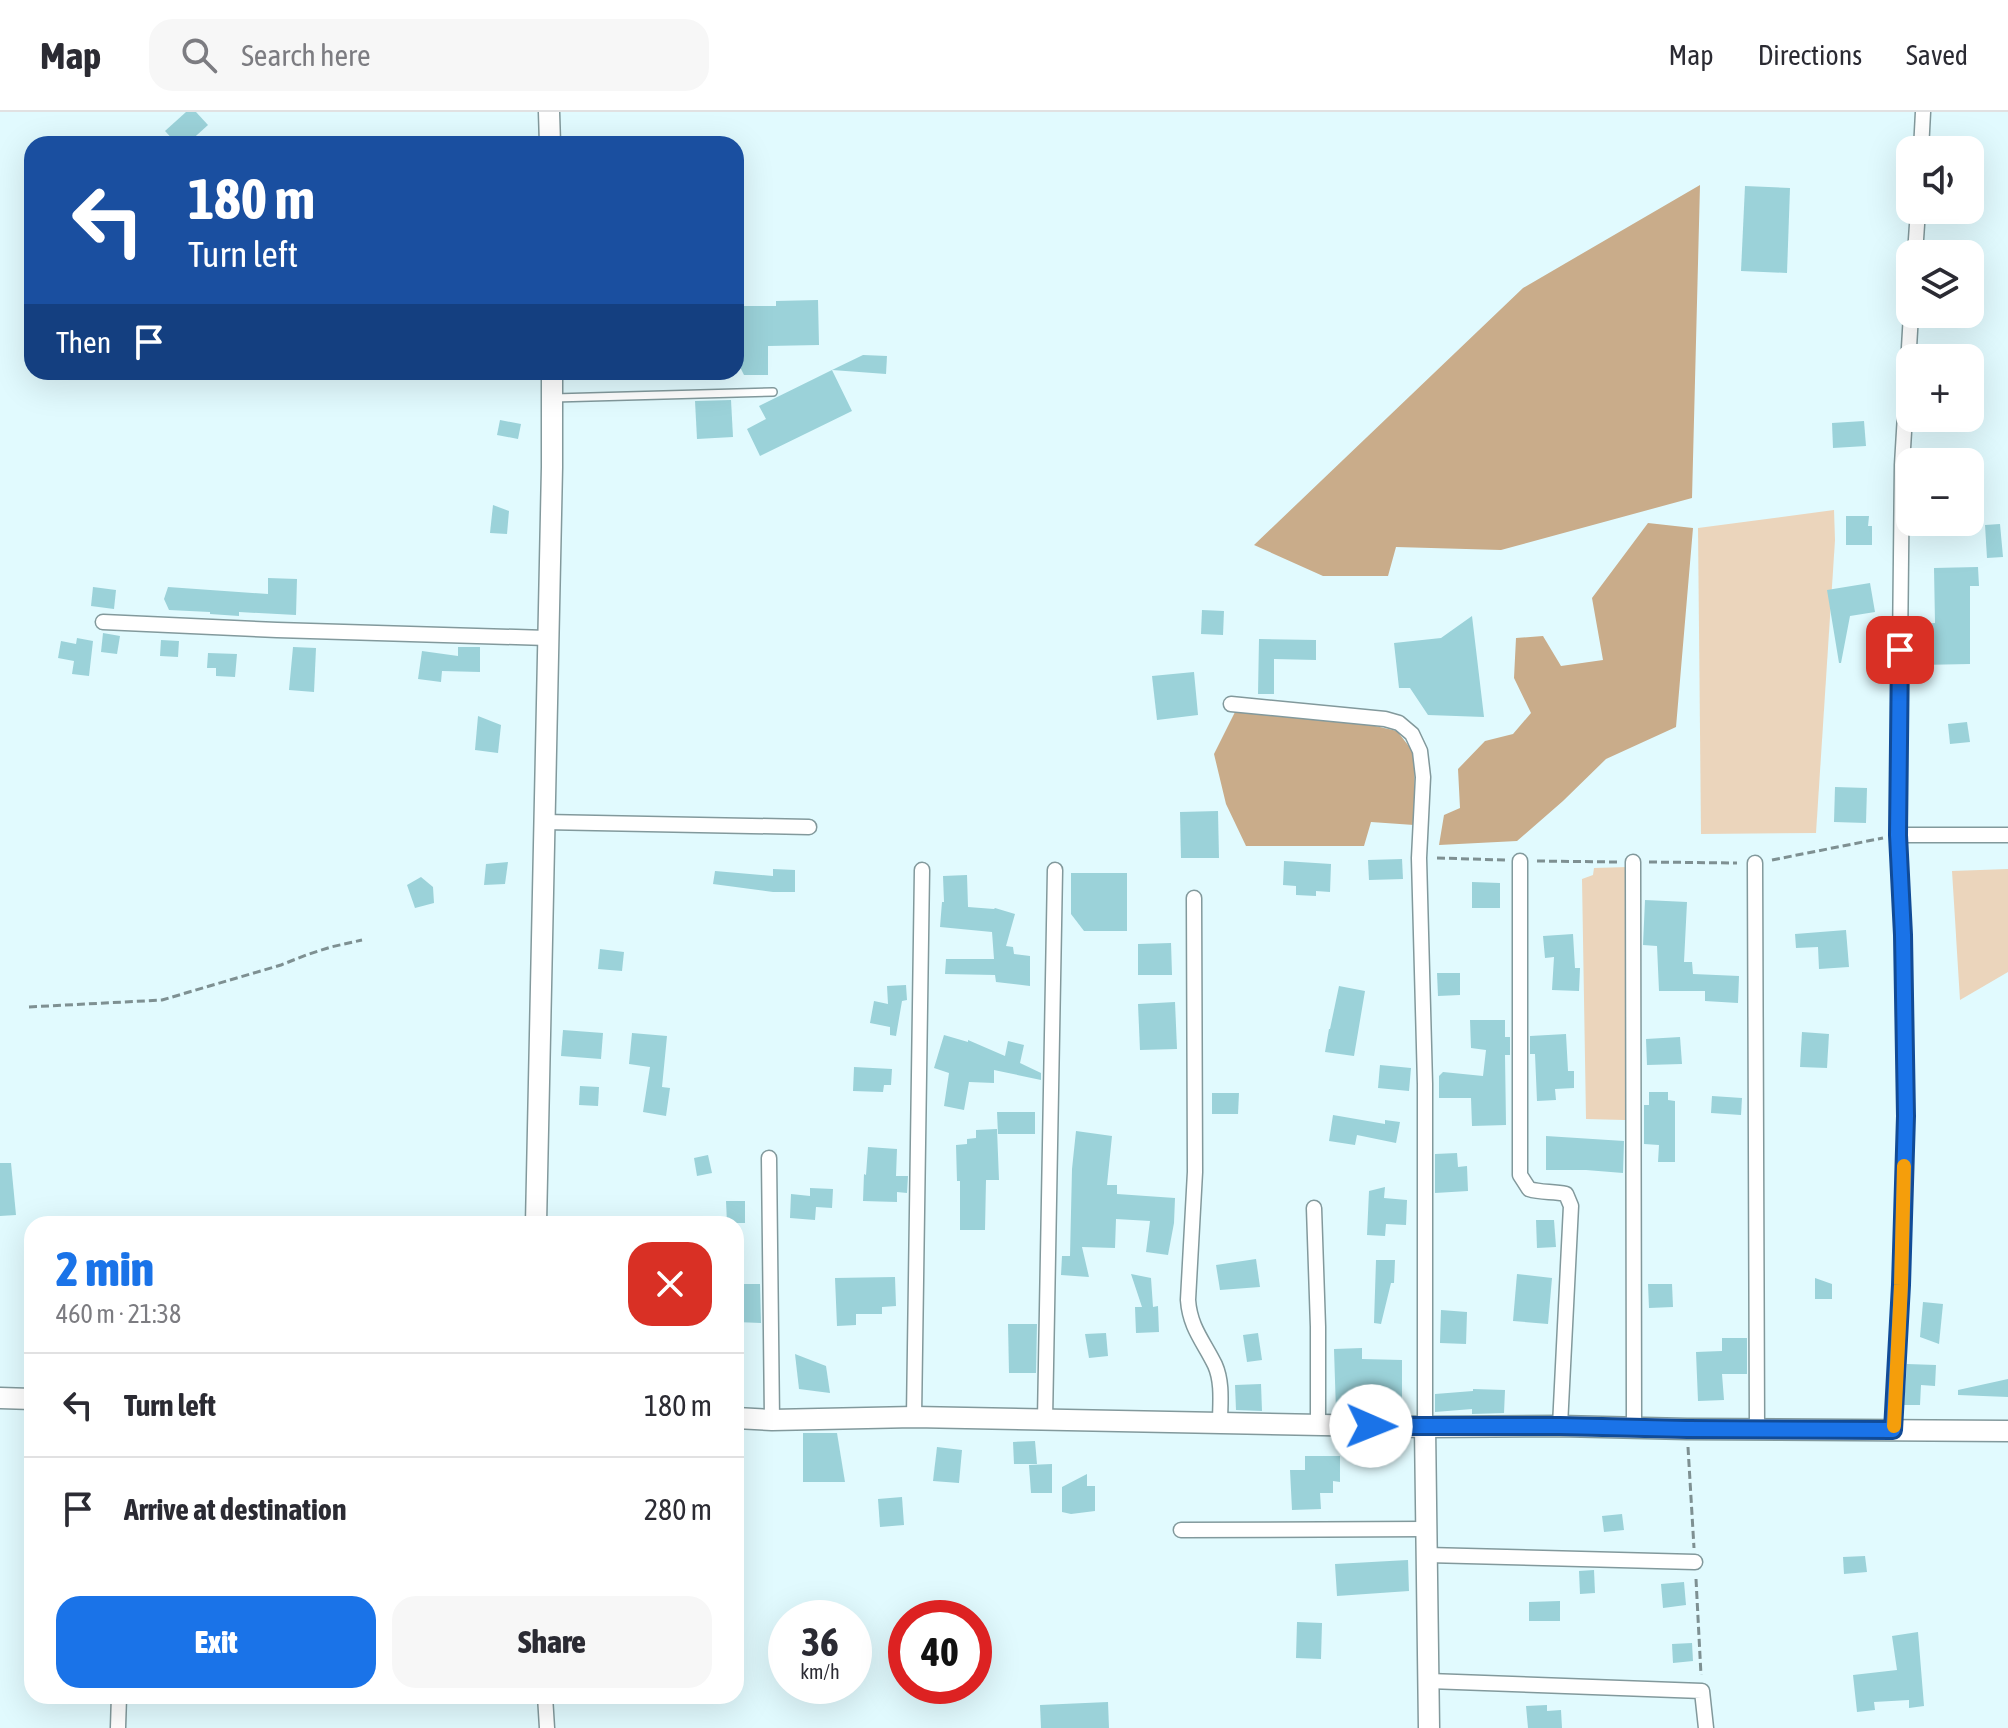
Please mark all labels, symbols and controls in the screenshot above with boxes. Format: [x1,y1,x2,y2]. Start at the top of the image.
search box [149,19,709,91]
icon: search [177,33,221,77]
text: Map [40,34,101,77]
text: Search here [241,38,371,72]
text: Map [1669,39,1714,71]
text: Directions [1758,39,1862,71]
text: Saved [1906,39,1968,71]
map controls [1896,136,1984,536]
button: sound [1896,136,1984,224]
text: 180 m [188,167,315,231]
icon: left [56,168,160,272]
text: Turn left [188,233,298,275]
button: layers [1896,240,1984,328]
icon: arrive [127,320,171,364]
text: Then [56,325,111,359]
button: + [1896,344,1984,432]
button: − [1896,448,1984,536]
pin [1866,616,1934,684]
icon: arrive [1878,628,1922,672]
text: 2 min [56,1241,154,1296]
button: close [628,1242,712,1326]
text: 460 m · 21:38 [56,1299,181,1329]
icon: left [56,1383,100,1427]
position arrow [1329,1384,1413,1468]
text: Turn left [124,1388,216,1422]
text: 180 m [644,1388,712,1422]
icon: arrive [56,1487,100,1531]
text: Arrive at destination [124,1492,346,1526]
text: 280 m [644,1492,712,1526]
button: Exit [56,1596,376,1688]
button: Share [392,1596,712,1688]
speed limit sign: 40 [888,1600,992,1704]
text: 36 [801,1619,839,1664]
text: km/h [800,1660,840,1683]

